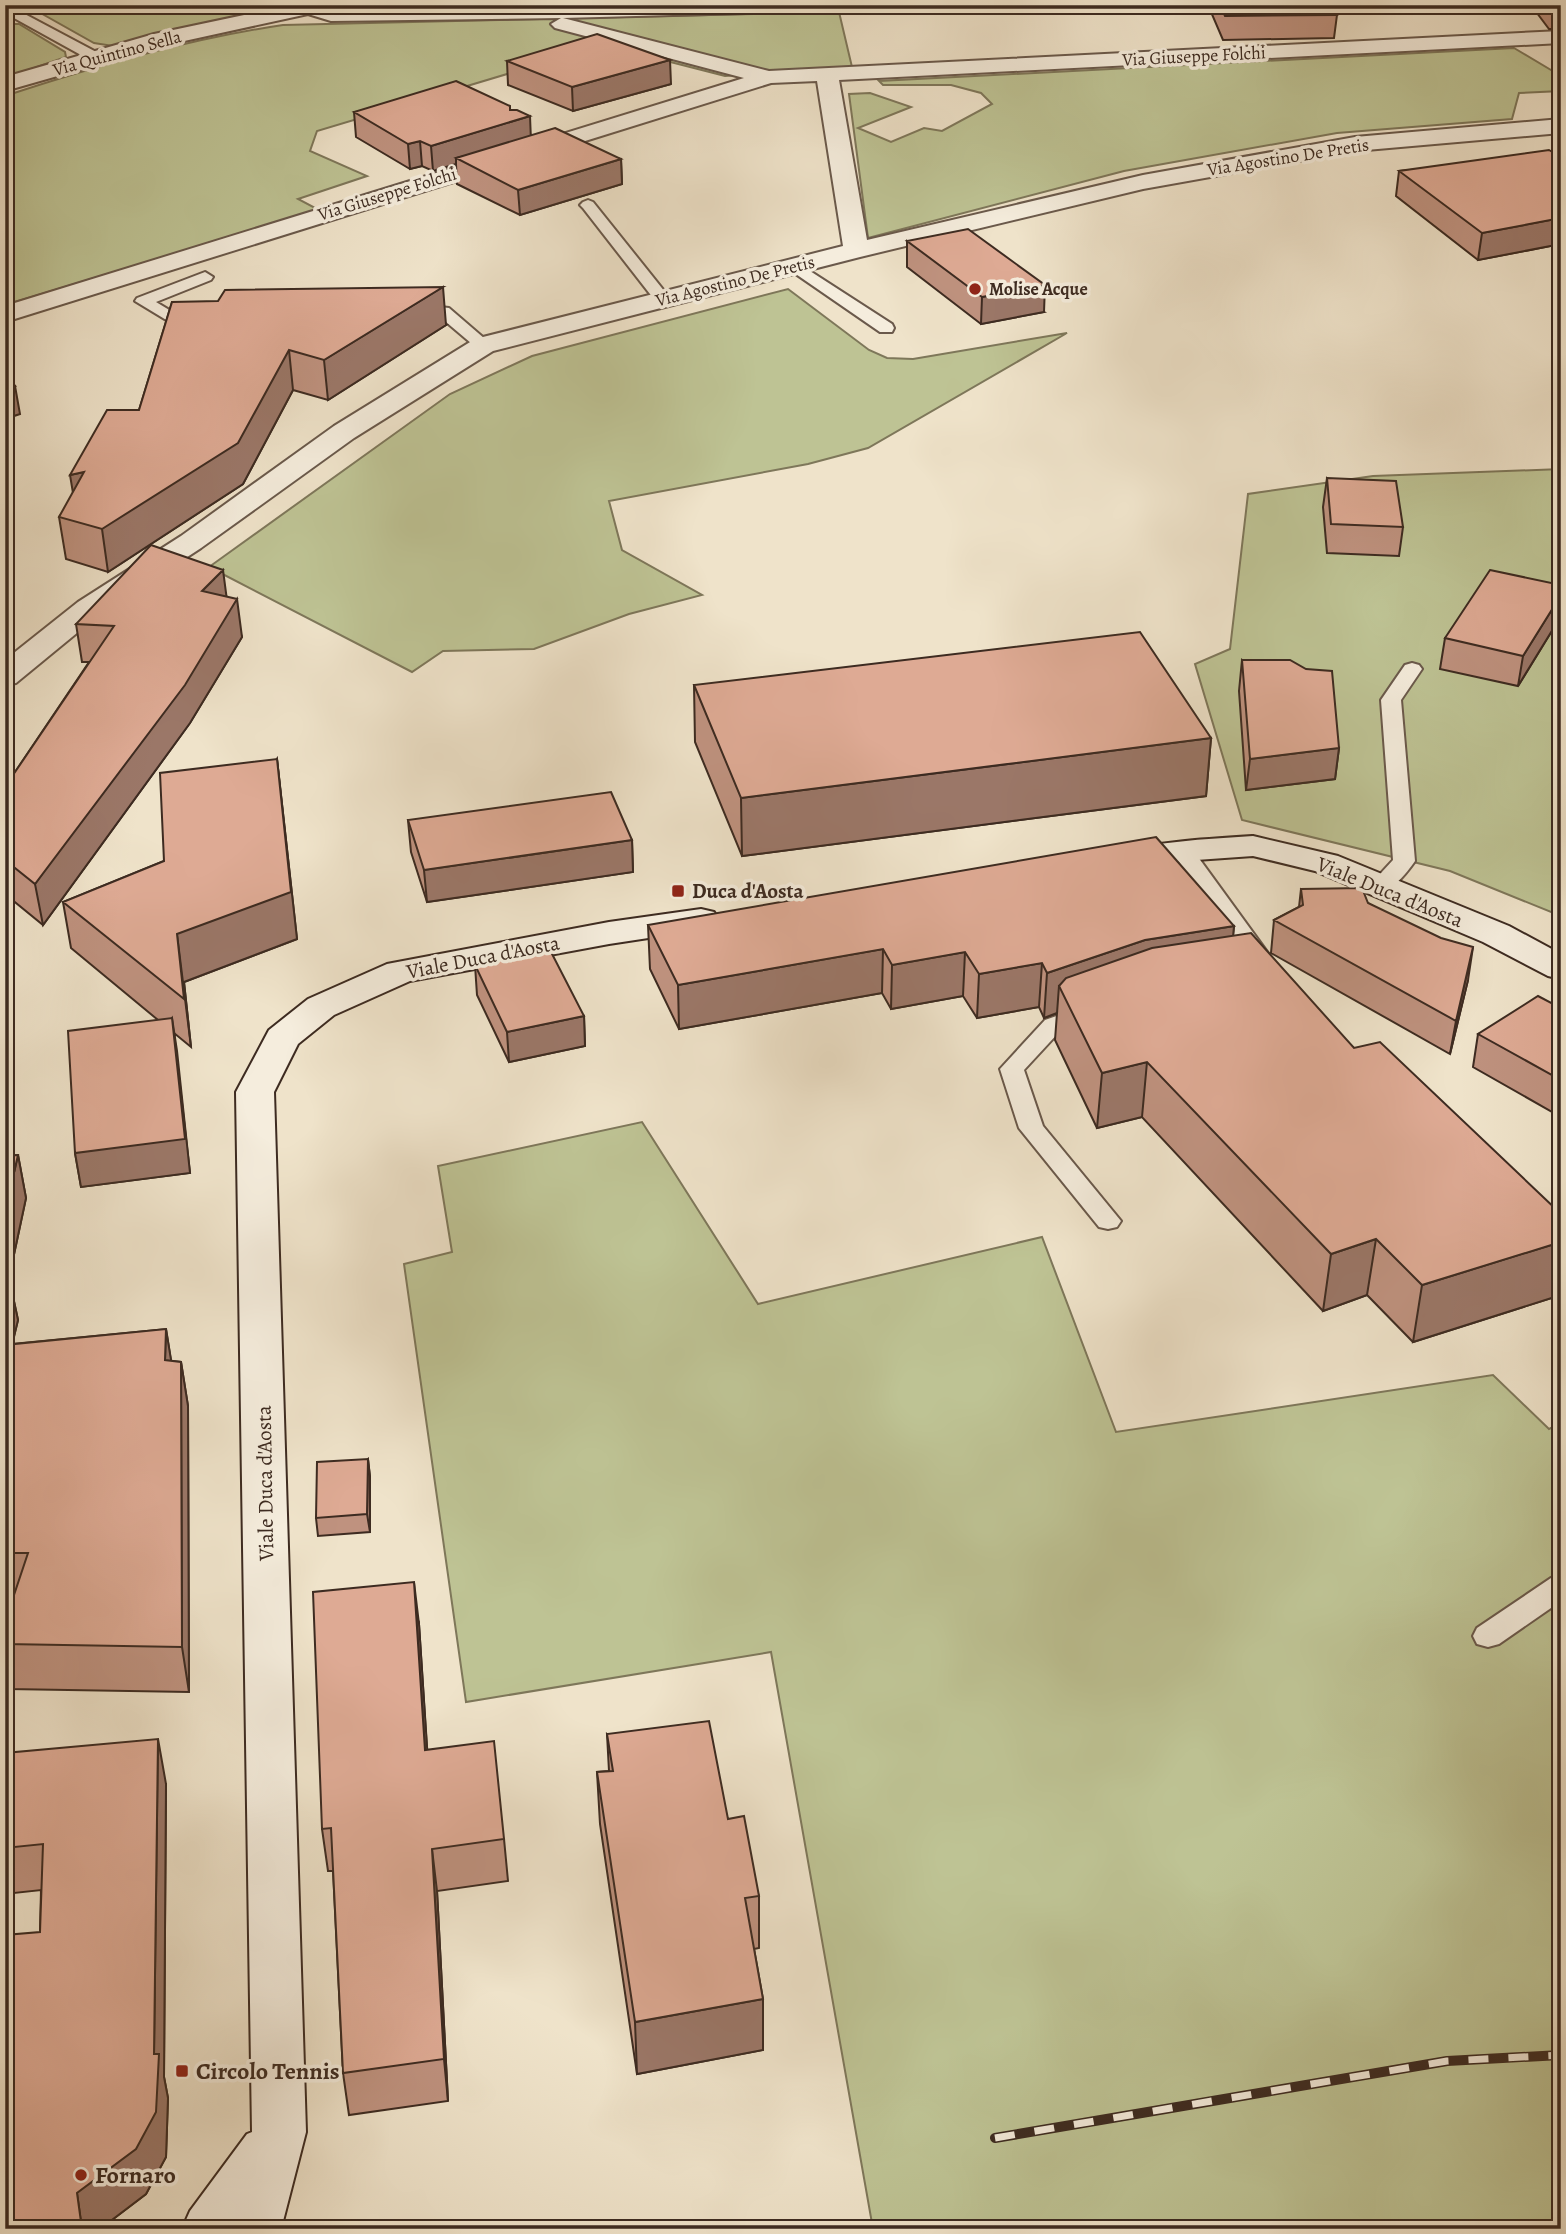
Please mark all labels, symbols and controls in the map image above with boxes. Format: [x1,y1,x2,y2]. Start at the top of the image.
street label: Via Quintino Sella [49,24,185,82]
street label: Via Giuseppe Folchi [1121,40,1266,72]
street label: Via Agostino De Pretis [1204,132,1371,182]
street label: Via Giuseppe Folchi [314,162,459,227]
street label: Via Agostino De Pretis [652,250,817,313]
place label: Molise Acque [989,277,1088,301]
marker: Molise Acque [967,281,983,297]
street label: Viale Duca d'Aosta [1312,850,1468,934]
place label: Duca d'Aosta [692,877,805,905]
marker: Duca d'Aosta [670,883,686,899]
street label: Viale Duca d'Aosta [403,928,562,986]
street label: Viale Duca d'Aosta [250,1405,280,1562]
place label: Circolo Tennis [196,2055,340,2087]
marker: Circolo Tennis [174,2063,190,2079]
place label: Fornaro [95,2159,176,2191]
marker: Fornaro [73,2167,89,2183]

